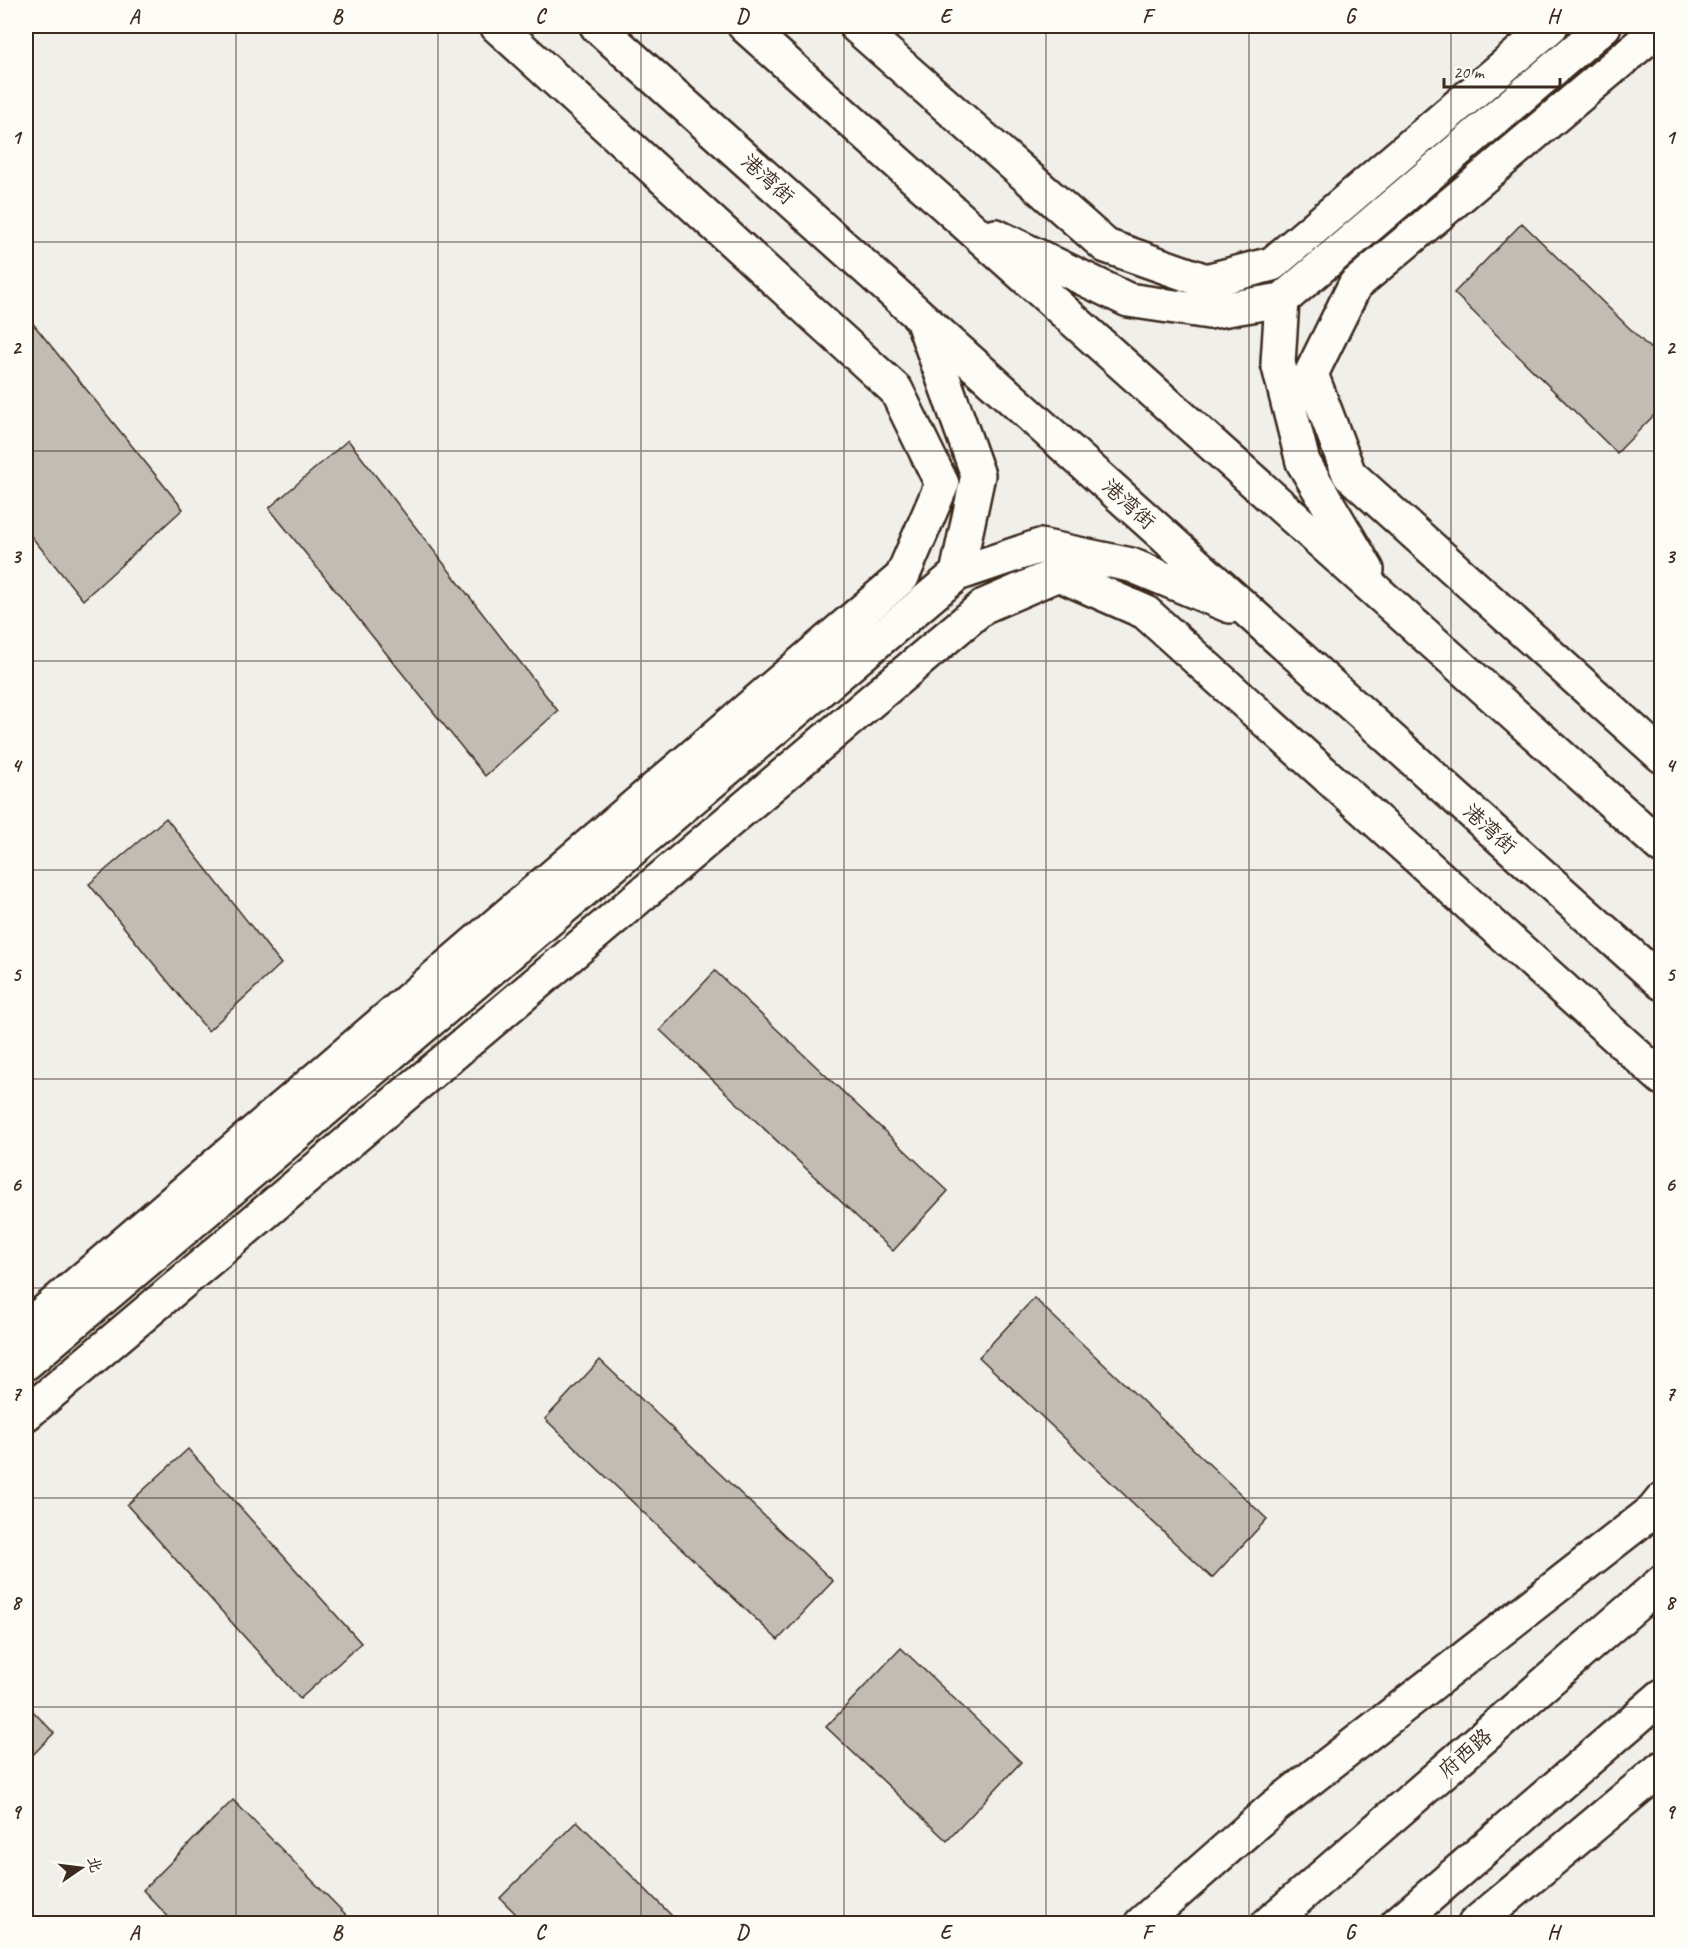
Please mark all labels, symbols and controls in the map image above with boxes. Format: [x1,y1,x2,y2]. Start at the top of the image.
text: A [129,4,141,29]
text: B [332,4,344,29]
text: C [535,4,547,29]
text: D [736,4,750,29]
text: E [940,4,954,29]
text: F [1142,4,1156,29]
text: G [1345,4,1358,29]
text: H [1547,4,1562,29]
scale bar [1444,51,1560,89]
text: 20 m [1453,61,1486,83]
text: 1 [12,125,23,150]
text: 1 [1666,125,1677,150]
street label: 港湾街 [736,148,800,210]
text: 2 [12,335,23,360]
text: 2 [1666,335,1677,360]
street label: 港湾街 [1097,473,1161,535]
text: 3 [12,544,23,569]
text: 3 [1666,544,1677,569]
text: 4 [12,753,24,778]
text: 4 [1666,753,1678,778]
street label: 港湾街 [1458,798,1522,860]
text: 5 [12,962,23,987]
text: 5 [1666,962,1677,987]
text: 6 [11,1172,22,1197]
text: 6 [1665,1172,1676,1197]
text: 7 [12,1381,23,1406]
text: 7 [1666,1381,1677,1406]
text: 8 [12,1590,24,1615]
text: 8 [1666,1590,1678,1615]
street label: 府西路 [1433,1723,1497,1783]
text: 9 [12,1799,23,1824]
text: 9 [1666,1799,1677,1824]
north arrow [51,1838,111,1898]
text: 北 [83,1854,106,1875]
text: A [129,1920,141,1945]
text: B [332,1920,344,1945]
text: C [535,1920,547,1945]
text: D [736,1920,750,1945]
text: E [940,1920,954,1945]
text: F [1142,1920,1156,1945]
text: G [1345,1920,1358,1945]
text: H [1547,1920,1562,1945]

